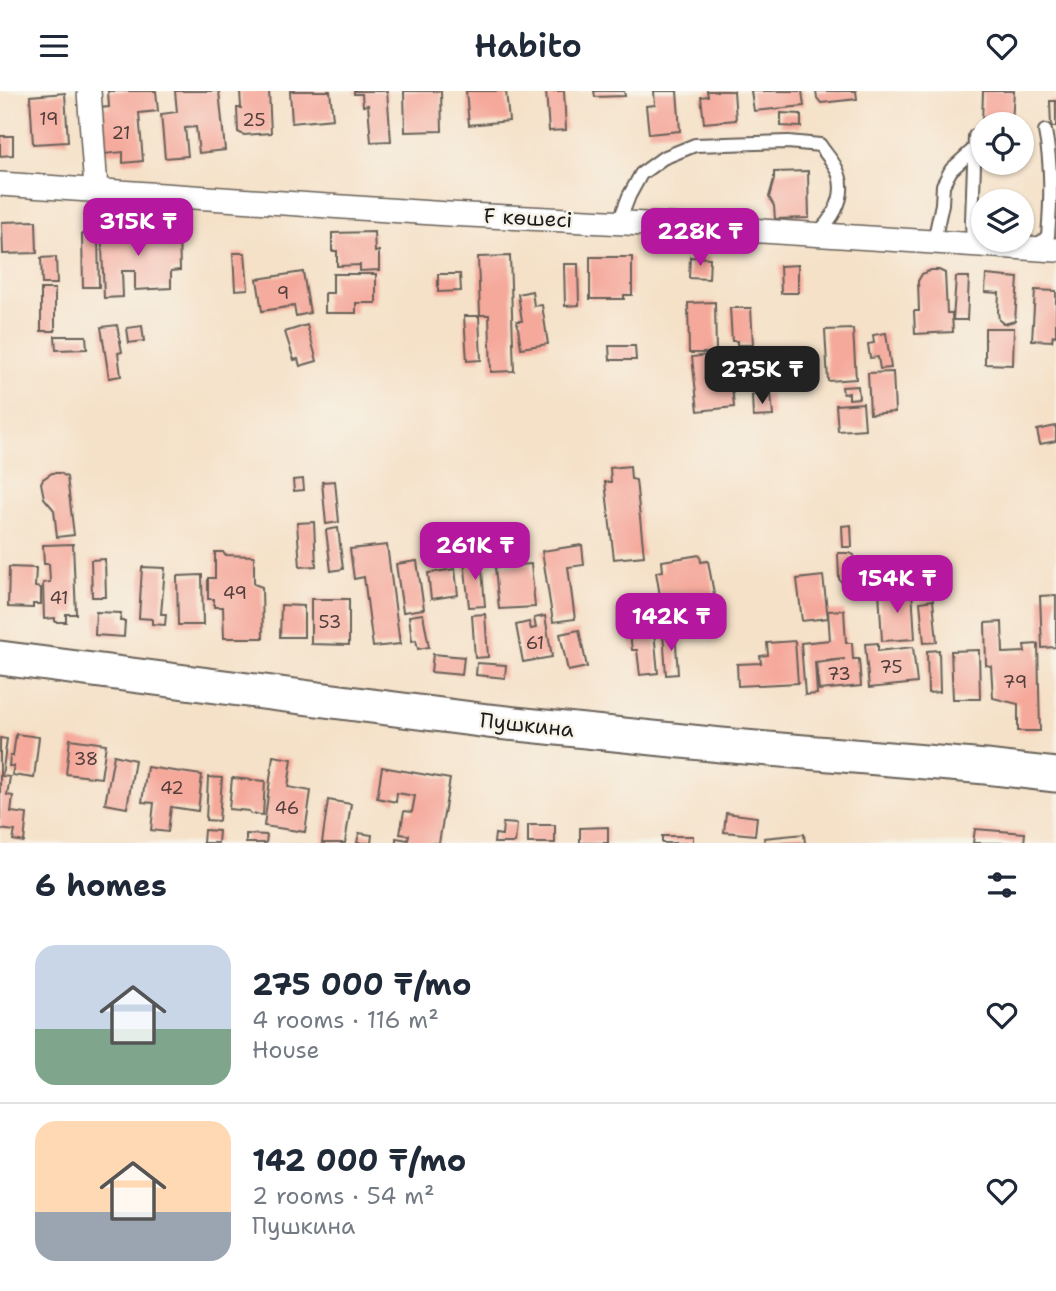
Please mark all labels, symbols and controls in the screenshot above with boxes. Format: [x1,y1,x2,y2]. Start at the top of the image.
text: Habito [474,24,582,67]
icon: menu [35,27,73,65]
icon: heart [983,27,1021,65]
house number: 19 [39,107,59,131]
house number: 25 [242,108,266,132]
map controls [971,112,1034,252]
button: locate [971,112,1034,175]
house number: 21 [111,121,131,145]
button: layers [971,189,1034,252]
pin: 315K ₸ [81,199,195,258]
street label: F көшесі [483,202,573,234]
text: 315K ₸ [99,206,177,236]
pin: 228K ₸ [643,209,757,268]
text: 228K ₸ [657,216,743,246]
house number: 9 [277,281,289,305]
pin: 275K ₸ [705,347,819,406]
text: 275K ₸ [721,354,803,384]
pin: 261K ₸ [418,523,532,582]
text: 261K ₸ [436,530,514,560]
pin: 154K ₸ [840,555,954,615]
text: 154K ₸ [858,563,936,593]
house number: 49 [223,581,247,605]
house number: 41 [49,586,69,610]
pin: 142K ₸ [614,594,728,653]
text: 142K ₸ [632,601,710,631]
house number: 53 [319,610,341,634]
house number: 61 [526,631,544,655]
house number: 75 [880,655,902,679]
house number: 73 [827,662,851,686]
house number: 79 [1003,670,1027,694]
street label: Пушкина [479,706,575,744]
house number: 38 [74,747,98,771]
house number: 42 [160,776,184,800]
house number: 46 [275,796,299,820]
text: 6 homes [35,865,167,906]
icon: filters [983,866,1021,904]
text: 275 000 ₸/mo [252,964,471,1005]
icon: home [91,973,175,1057]
icon: heart [983,996,1021,1034]
text: 4 rooms · 116 m² [252,1005,439,1035]
text: House [252,1035,320,1065]
text: 142 000 ₸/mo [252,1140,466,1181]
icon: home [91,1149,175,1233]
icon: heart [983,1172,1021,1210]
text: 2 rooms · 54 m² [252,1181,435,1211]
text: Пушкина [252,1211,355,1241]

